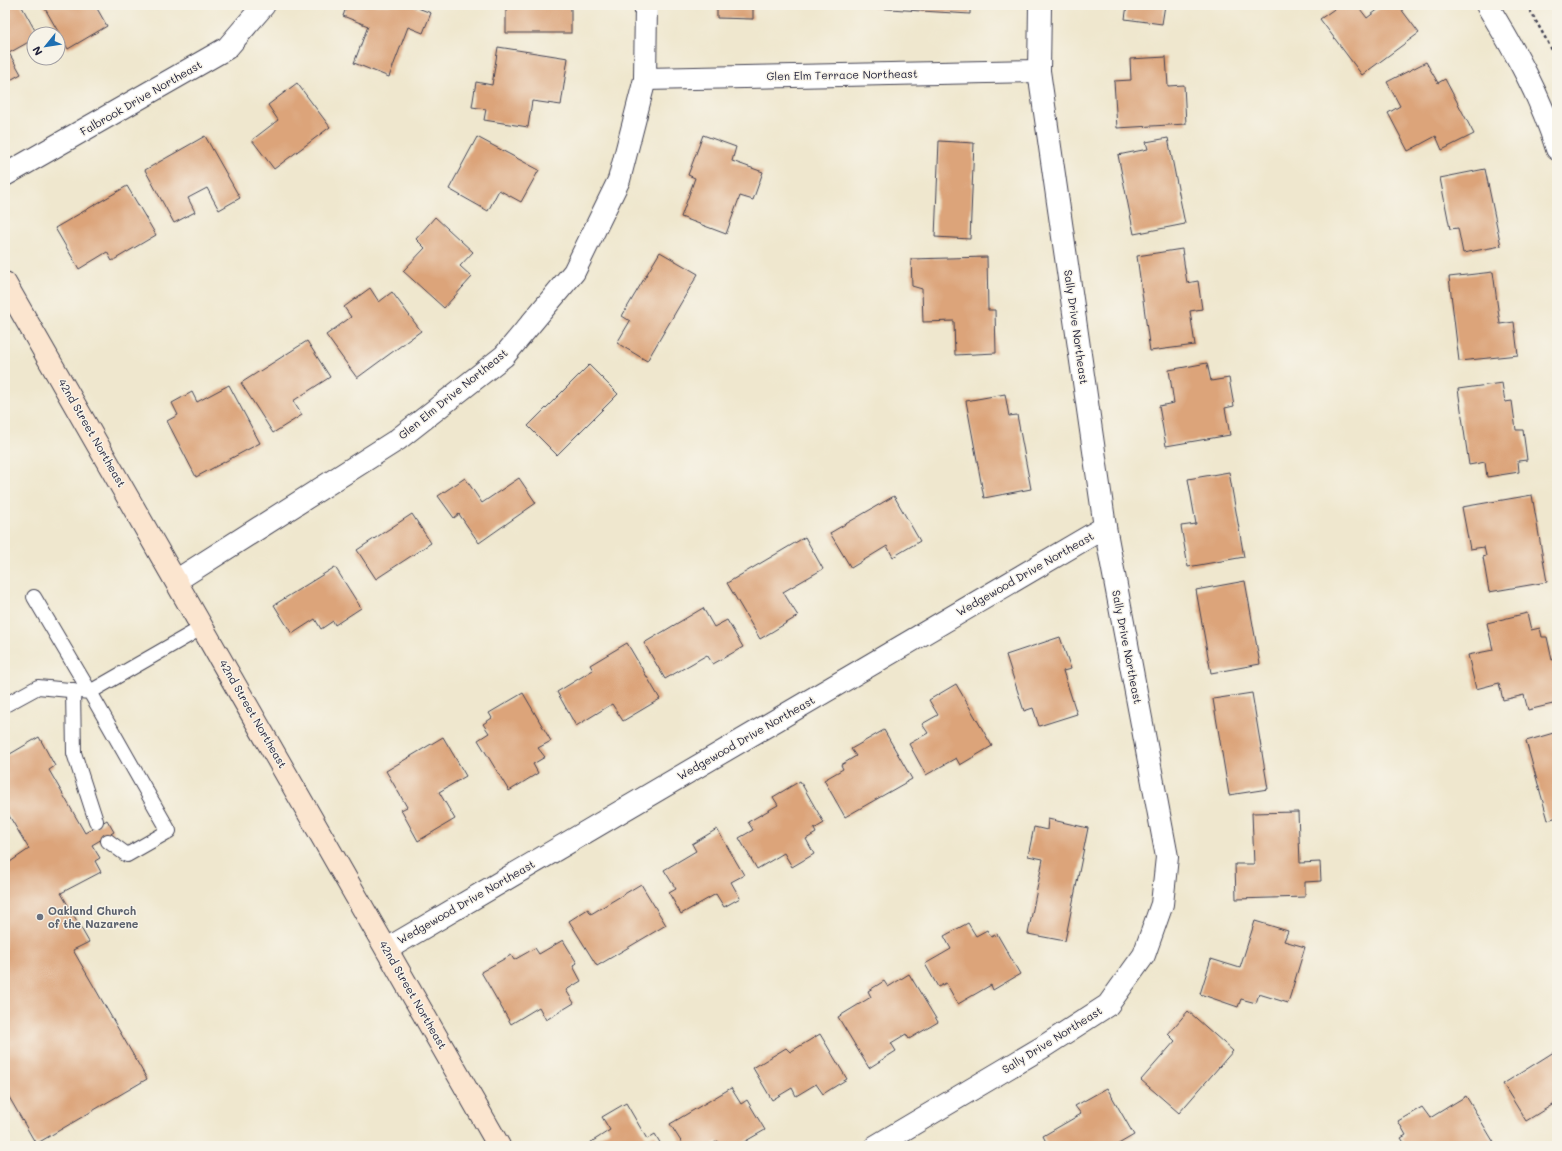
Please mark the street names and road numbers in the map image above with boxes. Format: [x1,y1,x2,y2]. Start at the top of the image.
street label: Falbrook Drive Northeast [77,56,205,139]
street label: Glen Elm Terrace Northeast [766,66,918,83]
street label: Sally Drive Northeast [1061,269,1092,385]
street label: Glen Elm Drive Northeast [395,345,511,442]
street label: 42nd Street Northeast [55,376,130,490]
street label: Wedgewood Drive Northeast [953,528,1096,619]
street label: Sally Drive Northeast [1109,589,1146,705]
street label: 42nd Street Northeast [216,657,291,771]
street label: Wedgewood Drive Northeast [674,692,817,783]
street label: Wedgewood Drive Northeast [394,856,537,947]
street label: 42nd Street Northeast [376,938,451,1052]
street label: Sally Drive Northeast [999,1003,1105,1077]

